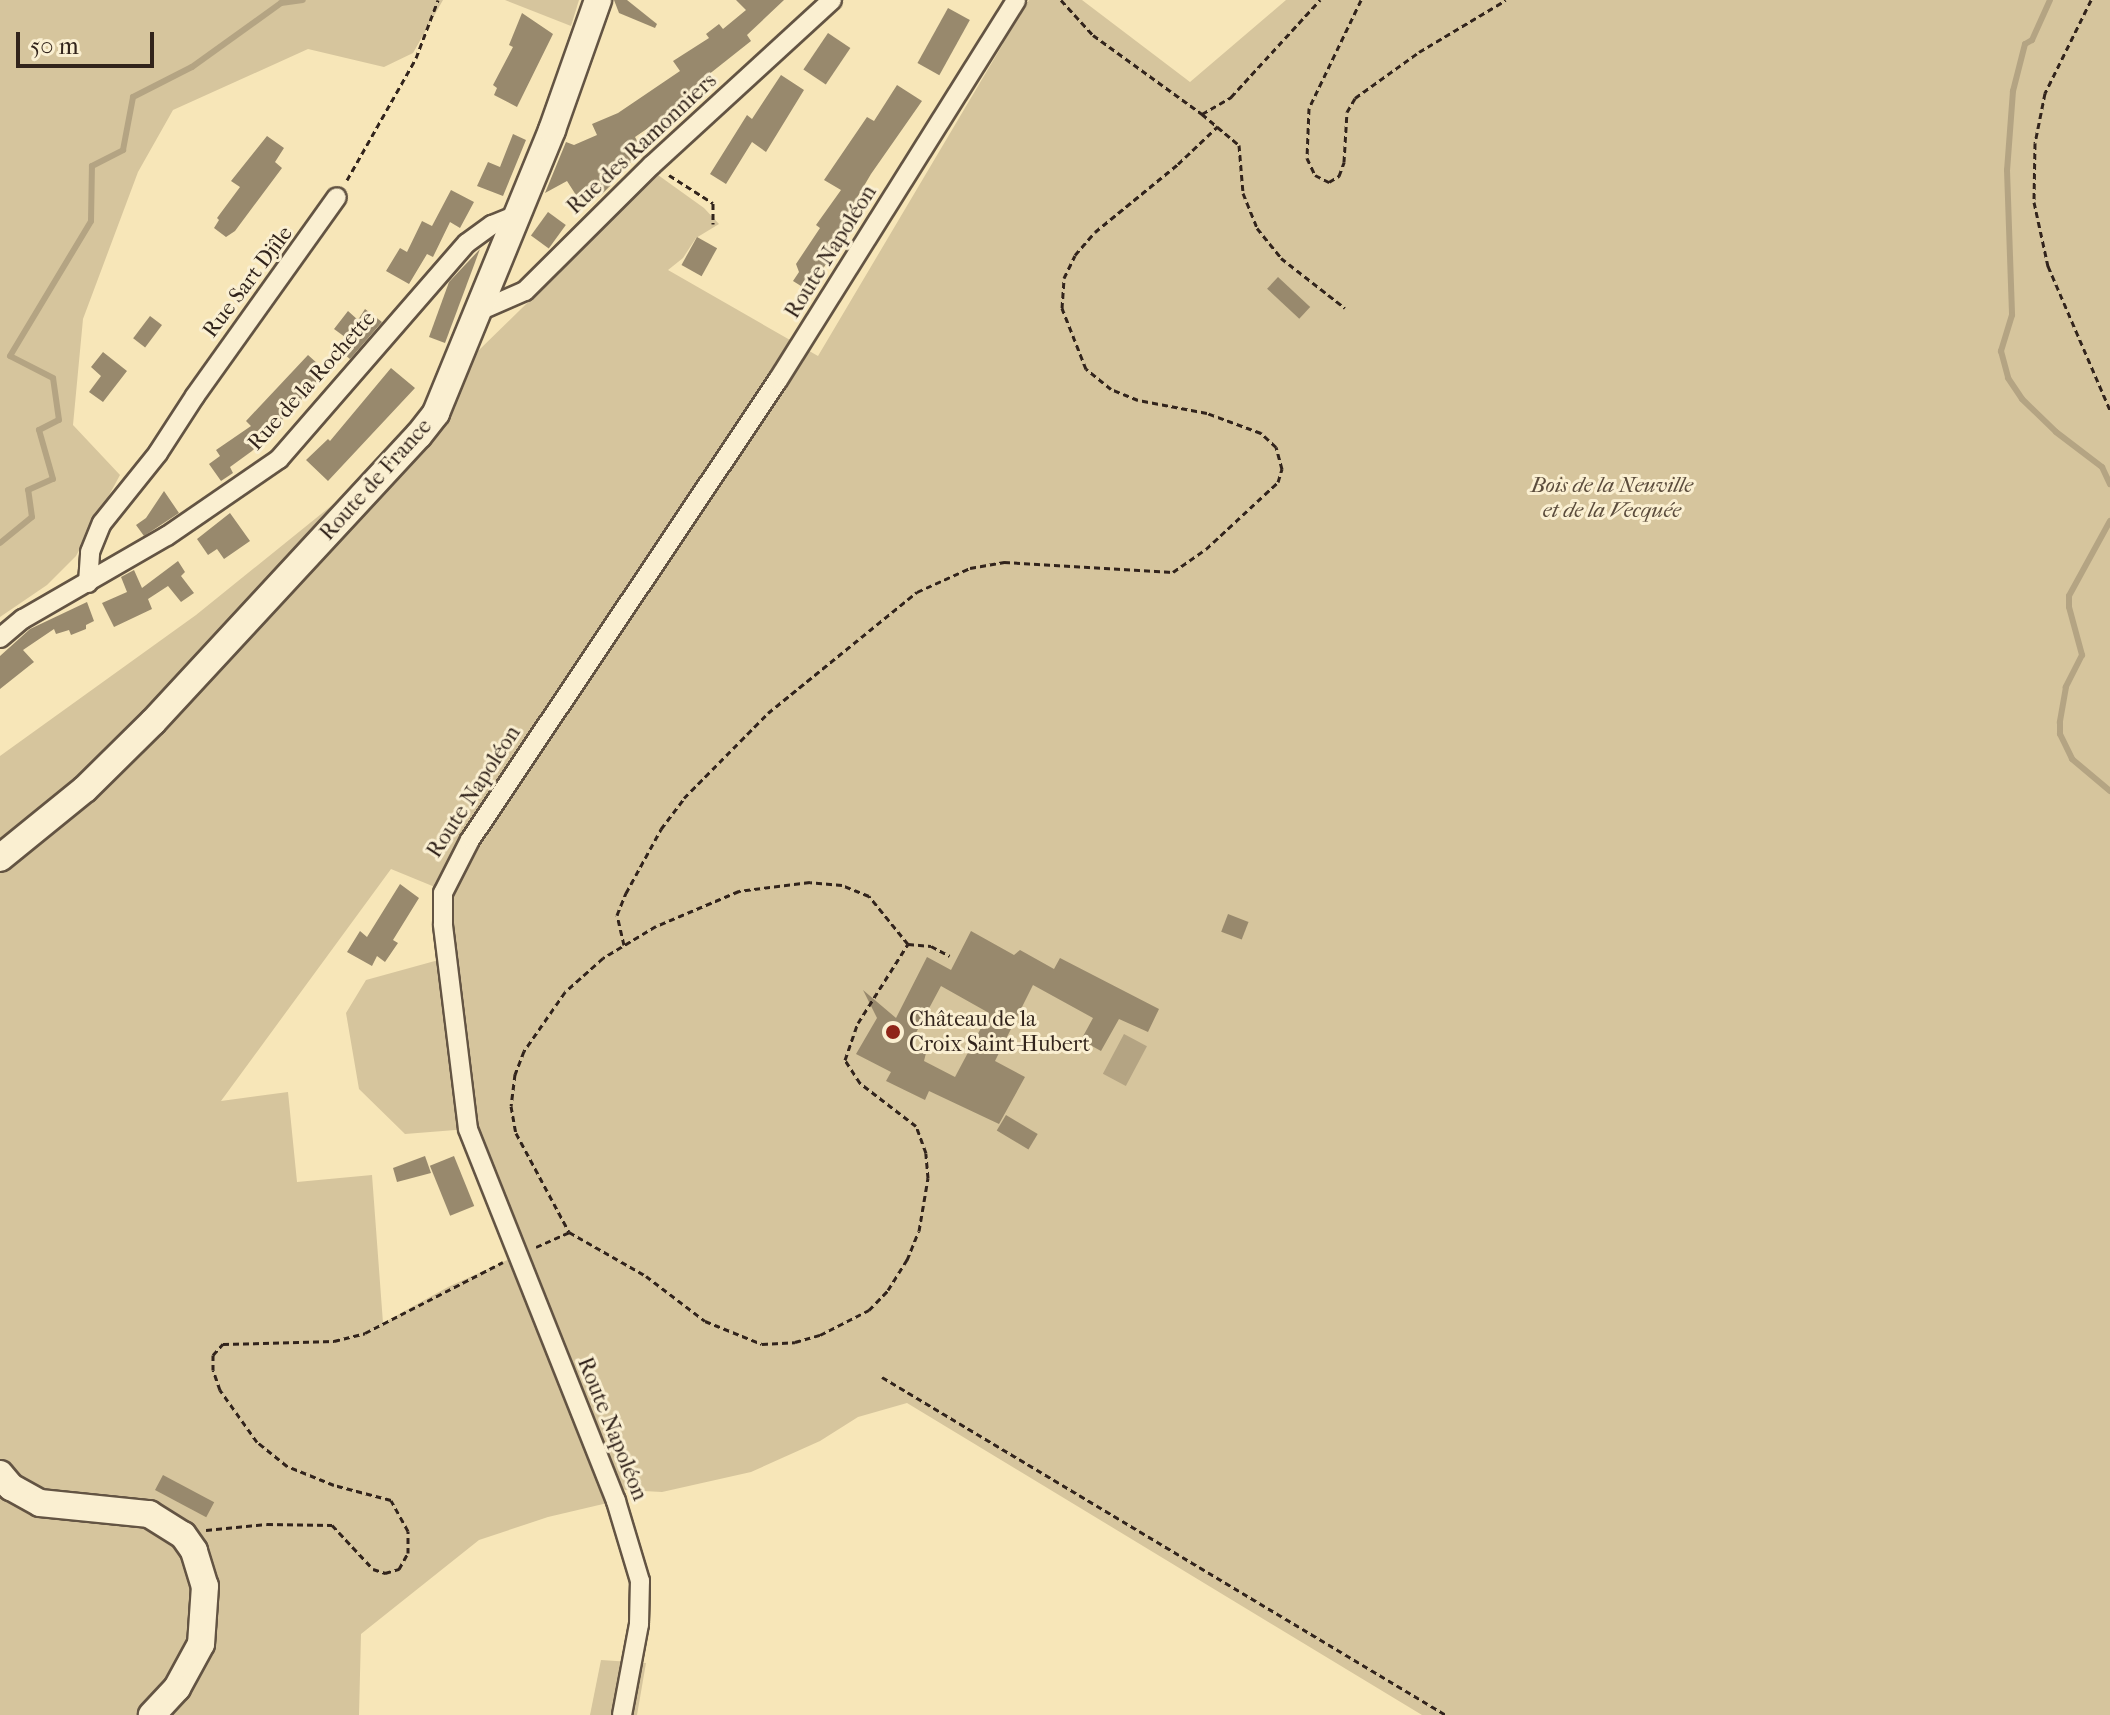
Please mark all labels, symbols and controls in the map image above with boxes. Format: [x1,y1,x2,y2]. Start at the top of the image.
scale bar [20,16,158,66]
text: 50 m [30,32,79,60]
street label: Rue des Ramonniers [562,68,722,220]
street label: Route Napoléon [779,180,883,324]
street label: Rue Sart Djîle [197,221,299,343]
street label: Rue de la Rochette [243,306,381,456]
street label: Route de France [314,414,438,546]
park label: Bois de la Neuville et de la Vecquée [1531,472,1693,524]
street label: Route Napoléon [421,721,527,863]
place label: Château de la Croix Saint-Hubert [909,1006,1090,1058]
marker: Château de la Croix Saint-Hubert [884,1023,902,1041]
street label: Route Napoléon [571,1353,653,1505]

